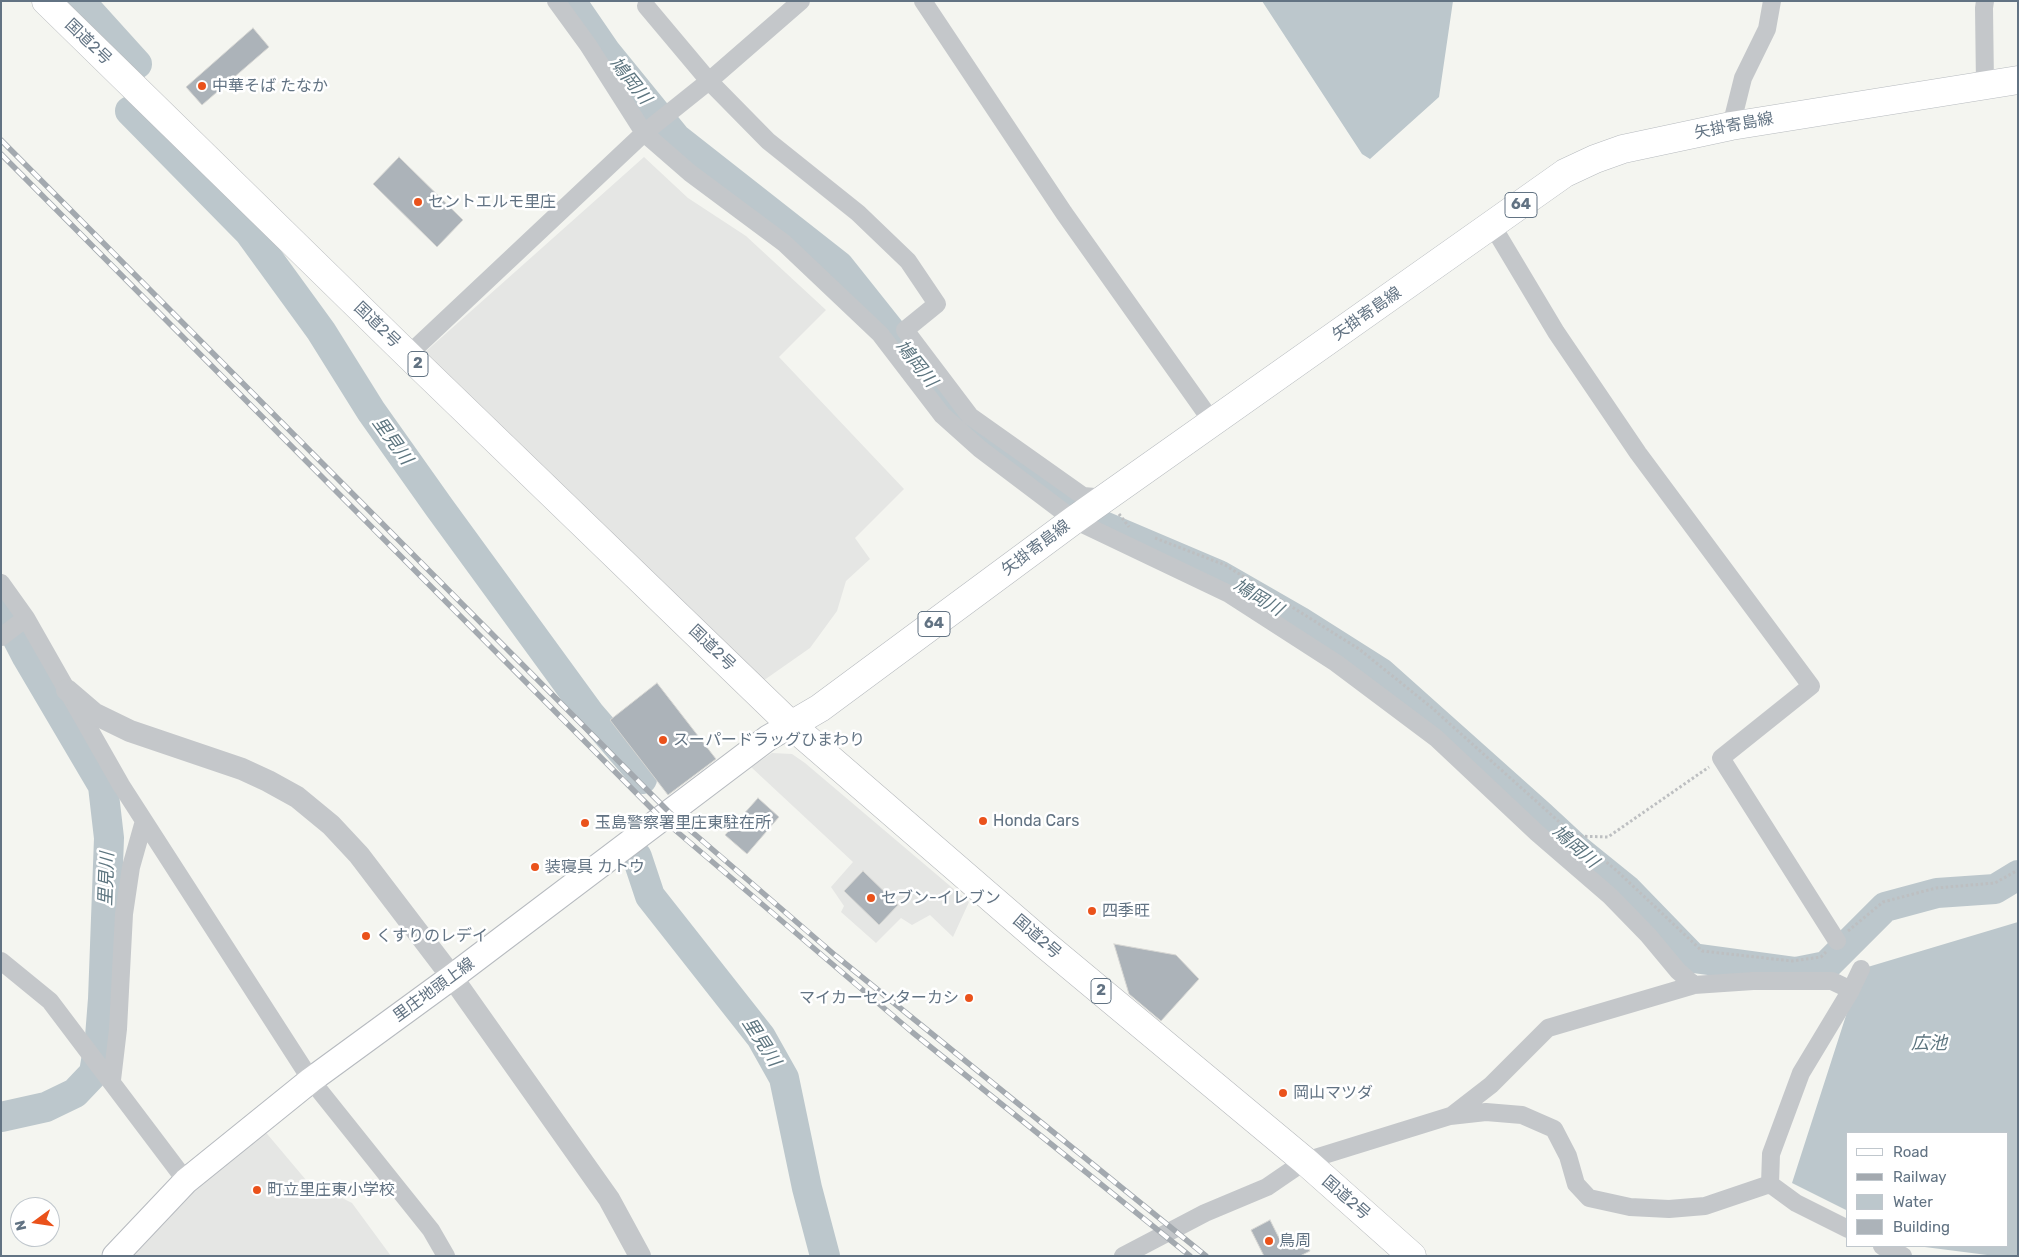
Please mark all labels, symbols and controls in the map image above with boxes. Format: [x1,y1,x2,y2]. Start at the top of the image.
street label: 国道2号 [61,15,115,69]
water label: 鳩岡川 [605,53,655,109]
place label: 中華そば たなか [212,76,328,96]
marker: 中華そば たなか [196,80,208,92]
street label: 矢掛寄島線 [1693,109,1775,143]
place label: セントエルモ里庄 [428,192,556,212]
road number: 64 [1505,192,1537,218]
marker: セントエルモ里庄 [412,196,424,208]
street label: 矢掛寄島線 [1329,283,1405,345]
street label: 国道2号 [350,298,404,352]
water label: 鳩岡川 [891,336,941,392]
road number: 2 [408,352,428,376]
water label: 里見川 [367,413,417,469]
street label: 矢掛寄島線 [998,516,1074,580]
water label: 鳩岡川 [1229,575,1287,621]
road number: 64 [918,612,950,636]
street label: 国道2号 [685,621,739,675]
place label: スーパードラッグひまわり [673,730,865,750]
marker: スーパードラッグひまわり [657,734,669,746]
place label: Honda Cars [993,811,1079,831]
place label: 玉島警察署里庄東駐在所 [595,813,771,833]
marker: Honda Cars [977,815,989,827]
marker: 玉島警察署里庄東駐在所 [579,817,591,829]
water label: 鳩岡川 [1548,821,1602,873]
water label: 里見川 [95,852,119,906]
place label: 装寝具 カトウ [545,857,645,877]
marker: 装寝具 カトウ [529,861,541,873]
place label: セブン-イレブン [881,888,1001,908]
marker: セブン-イレブン [865,892,877,904]
place label: 四季旺 [1102,901,1150,921]
marker: 四季旺 [1086,905,1098,917]
street label: 国道2号 [1009,911,1065,963]
place label: くすりのレデイ [376,926,488,946]
marker: くすりのレデイ [360,930,372,942]
street label: 里庄地頭上線 [390,954,478,1026]
road number: 2 [1091,978,1111,1004]
place label: マイカーセンターカシ [799,988,959,1008]
marker: マイカーセンターカシ [963,992,975,1004]
water label: 里見川 [737,1013,785,1071]
water label: 広池 [1911,1033,1947,1055]
place label: 岡山マツダ [1293,1083,1373,1103]
marker: 岡山マツダ [1277,1087,1289,1099]
legend [1846,1132,2009,1247]
text: Road [1893,1143,1929,1161]
text: Railway [1893,1168,1947,1186]
street label: 国道2号 [1318,1172,1374,1224]
place label: 町立里庄東小学校 [267,1180,395,1200]
marker: 町立里庄東小学校 [251,1184,263,1196]
text: Water [1893,1193,1933,1211]
north arrow [10,1197,60,1247]
text: Building [1893,1218,1950,1236]
text: N [11,1219,30,1232]
place label: 鳥周 [1279,1231,1311,1251]
marker: 鳥周 [1263,1235,1275,1247]

